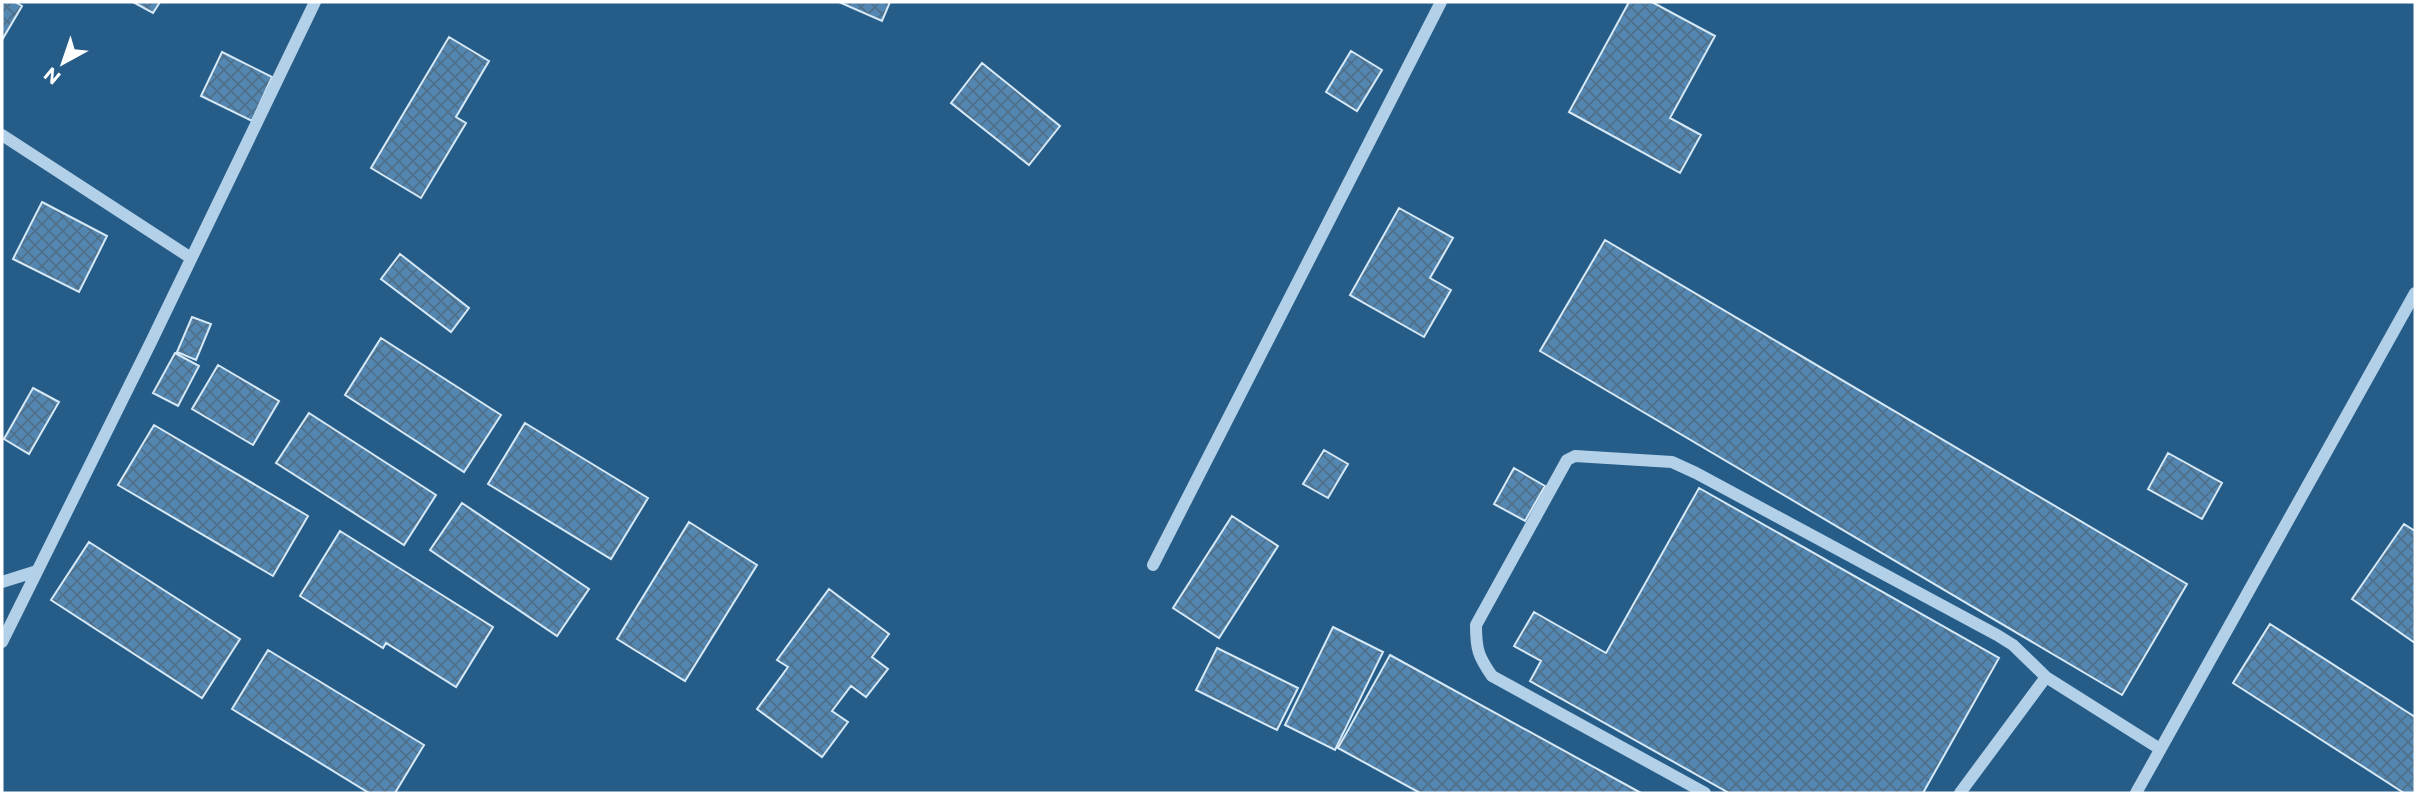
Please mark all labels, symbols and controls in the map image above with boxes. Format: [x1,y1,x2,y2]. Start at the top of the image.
north arrow [28,28,98,98]
text: N [39,63,65,90]

